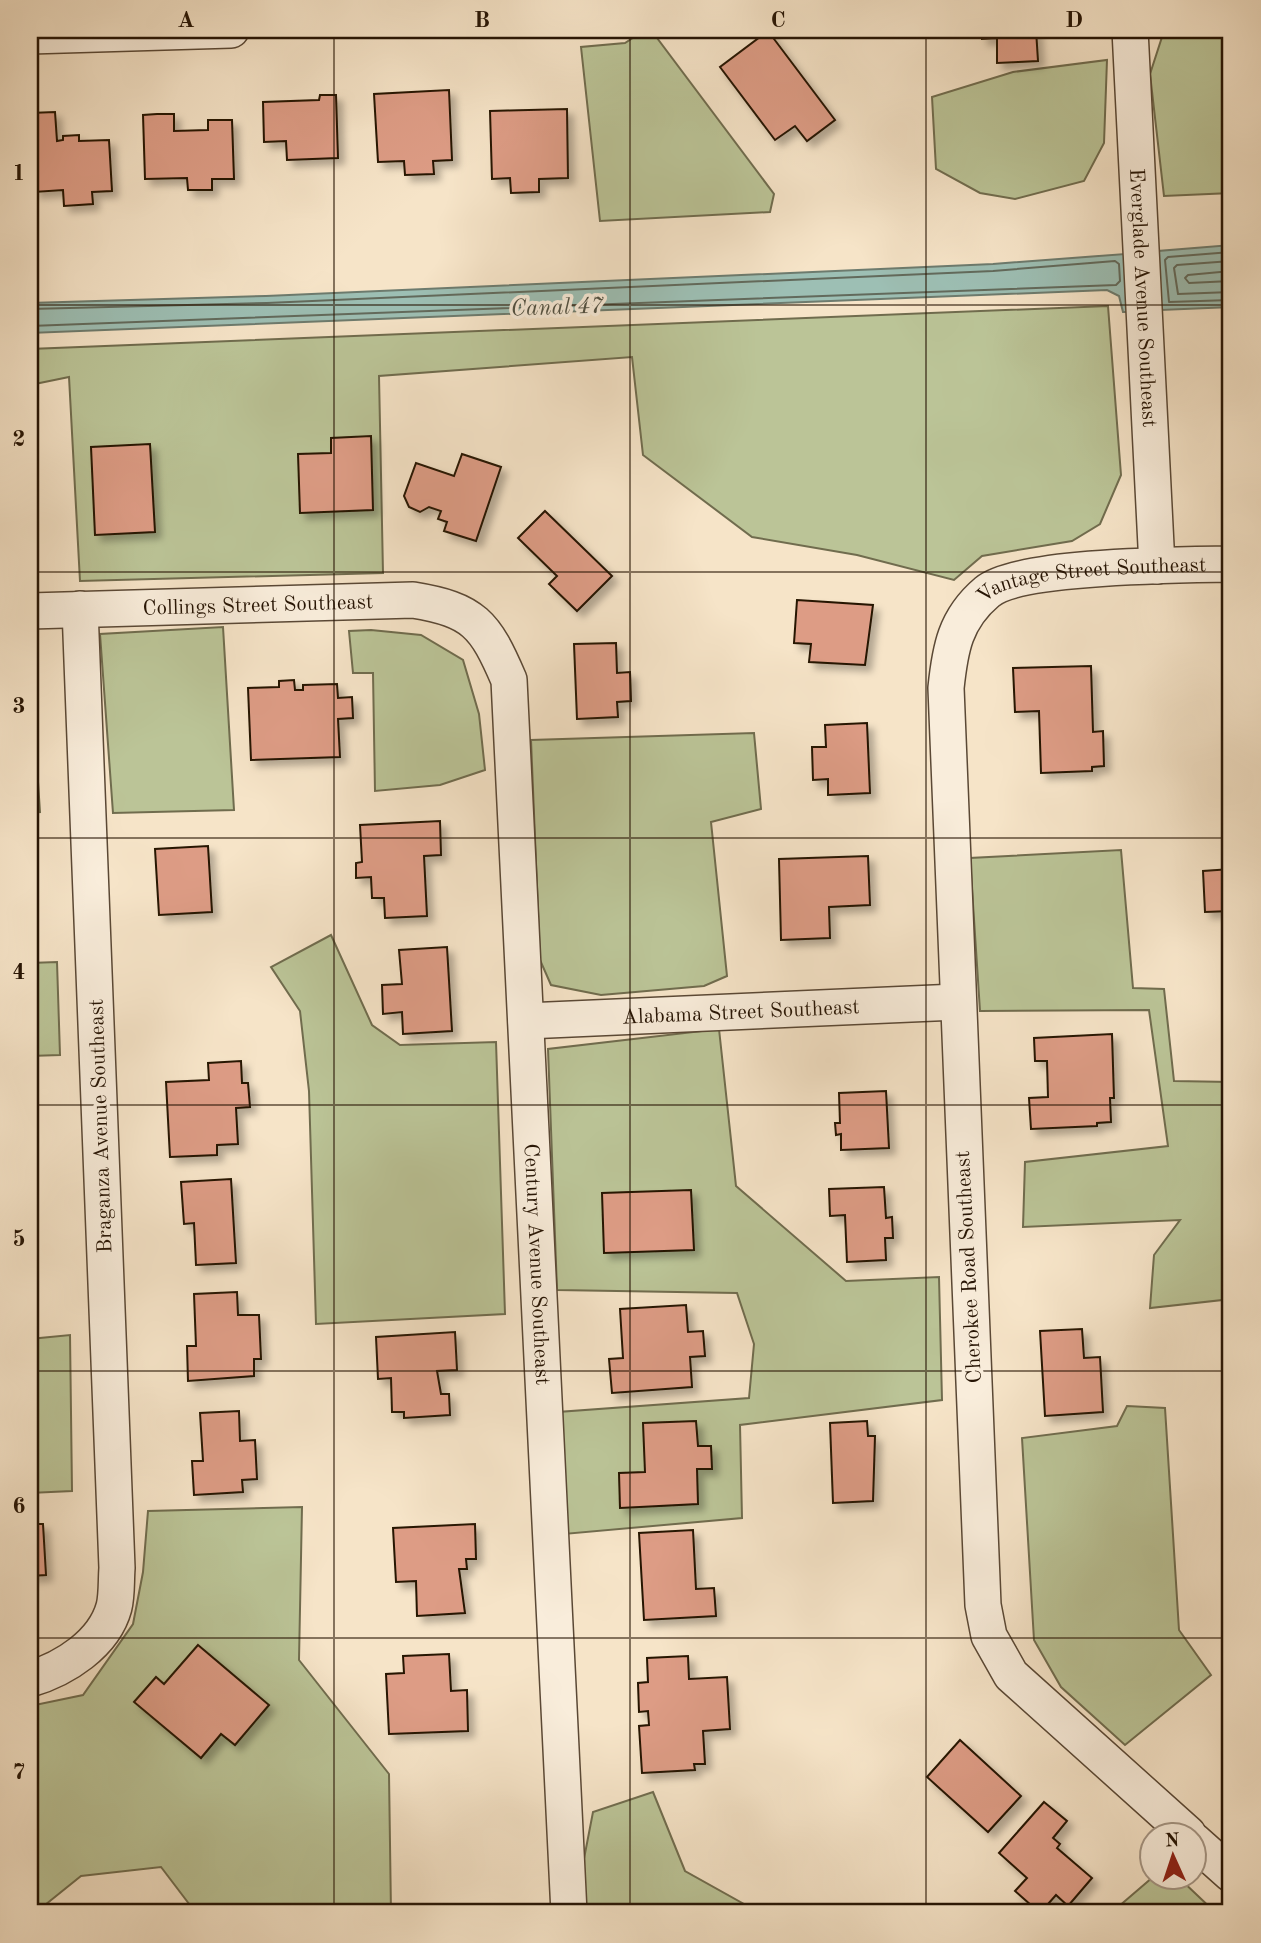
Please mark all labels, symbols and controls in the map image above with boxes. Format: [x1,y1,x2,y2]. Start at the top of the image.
text: A [177,9,195,32]
text: B [474,9,490,32]
text: C [770,9,786,32]
text: D [1065,9,1083,32]
text: 1 [12,162,26,185]
street label: Everglade Avenue Southeast [1125,168,1159,428]
water label: Canal 47 [510,294,605,321]
text: 2 [12,428,26,451]
street label: Vantage Street Southeast [974,555,1206,608]
street label: Collings Street Southeast [142,592,374,620]
text: 3 [12,695,26,718]
text: 4 [12,961,26,984]
street label: Alabama Street Southeast [622,997,860,1029]
street label: Braganza Avenue Southeast [87,998,116,1254]
street label: Century Avenue Southeast [520,1143,552,1386]
street label: Cherokee Road Southeast [953,1150,986,1384]
text: 5 [12,1228,26,1251]
text: 6 [12,1495,26,1518]
text: 7 [12,1761,26,1784]
north arrow [1138,1820,1208,1890]
text: N [1164,1832,1180,1851]

